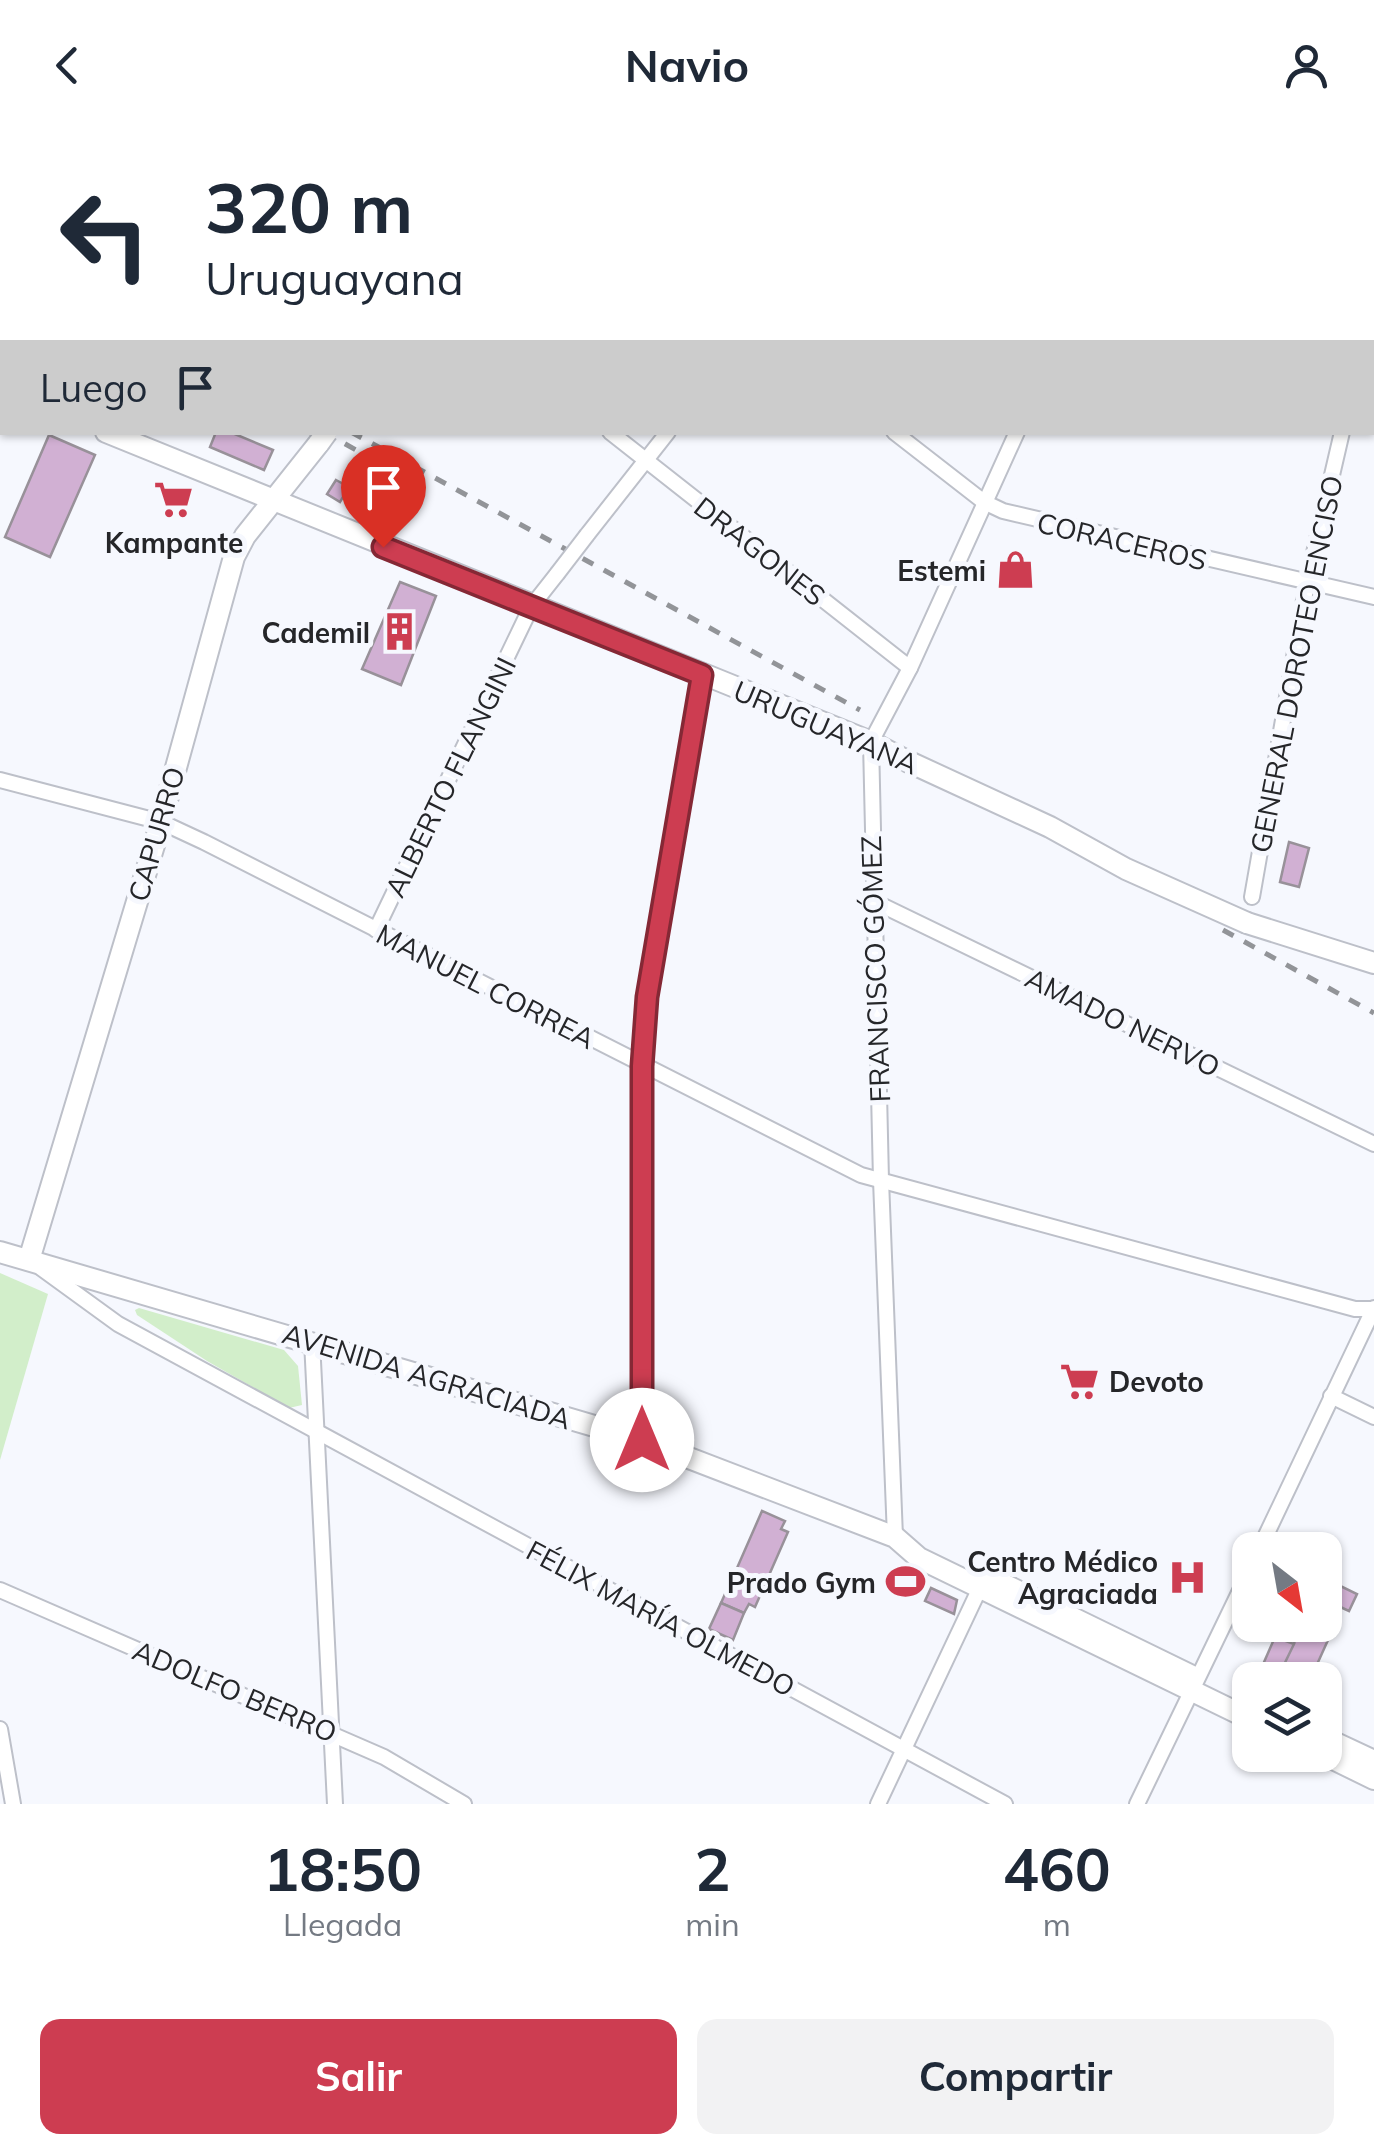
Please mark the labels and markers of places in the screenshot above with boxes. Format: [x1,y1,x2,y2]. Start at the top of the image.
pin [341,445,426,548]
supermarket icon: Kampante [153,479,195,521]
place label: Kampante [105,525,243,560]
shop icon: Estemi [995,549,1037,591]
place label: Estemi [897,553,986,588]
building icon: Cademil [379,611,421,653]
place label: Cademil [261,615,370,650]
supermarket icon: Devoto [1058,1360,1100,1402]
place label: Devoto [1109,1364,1204,1399]
place label: Centro Médico Agraciada [967,1544,1158,1611]
hospital icon: Centro Médico Agraciada [1167,1556,1209,1598]
sports icon: Prado Gym [885,1561,927,1603]
place label: Prado Gym [727,1565,876,1600]

